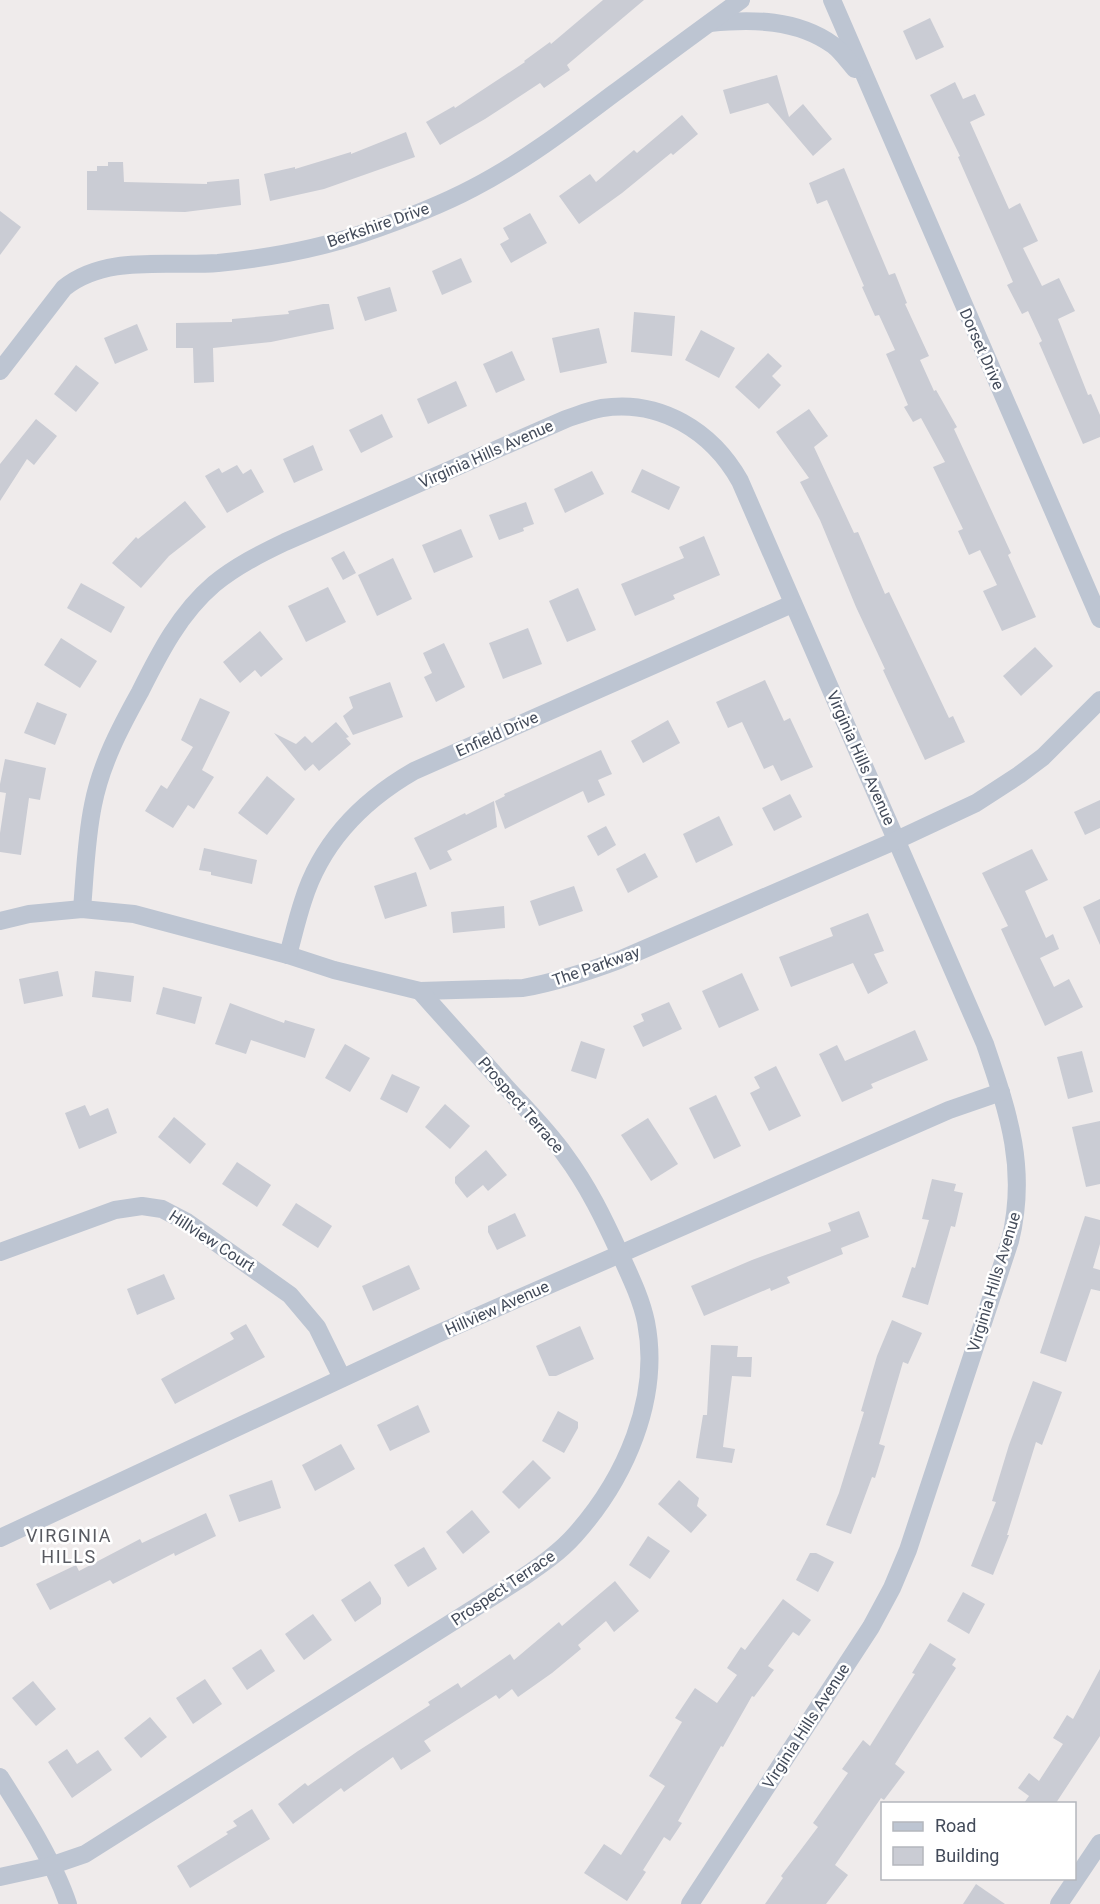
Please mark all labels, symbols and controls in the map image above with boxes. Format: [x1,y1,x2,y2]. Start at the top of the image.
street label: Berkshire Drive [324,199,432,251]
street label: Dorset Drive [956,305,1008,393]
street label: Virginia Hills Avenue [416,416,556,492]
street label: Virginia Hills Avenue [823,688,899,828]
street label: Enfield Drive [453,707,541,761]
street label: The Parkway [550,942,643,990]
street label: Prospect Terrace [474,1053,568,1157]
street label: Hillview Court [165,1206,259,1276]
street label: Virginia Hills Avenue [964,1210,1024,1354]
street label: Hillview Avenue [442,1277,552,1339]
district label: VIRGINIA HILLS [26,1525,112,1567]
street label: Prospect Terrace [448,1546,558,1630]
street label: Virginia Hills Avenue [758,1660,854,1792]
legend [881,1802,1076,1880]
text: Road [935,1815,976,1836]
text: Building [935,1845,999,1866]

